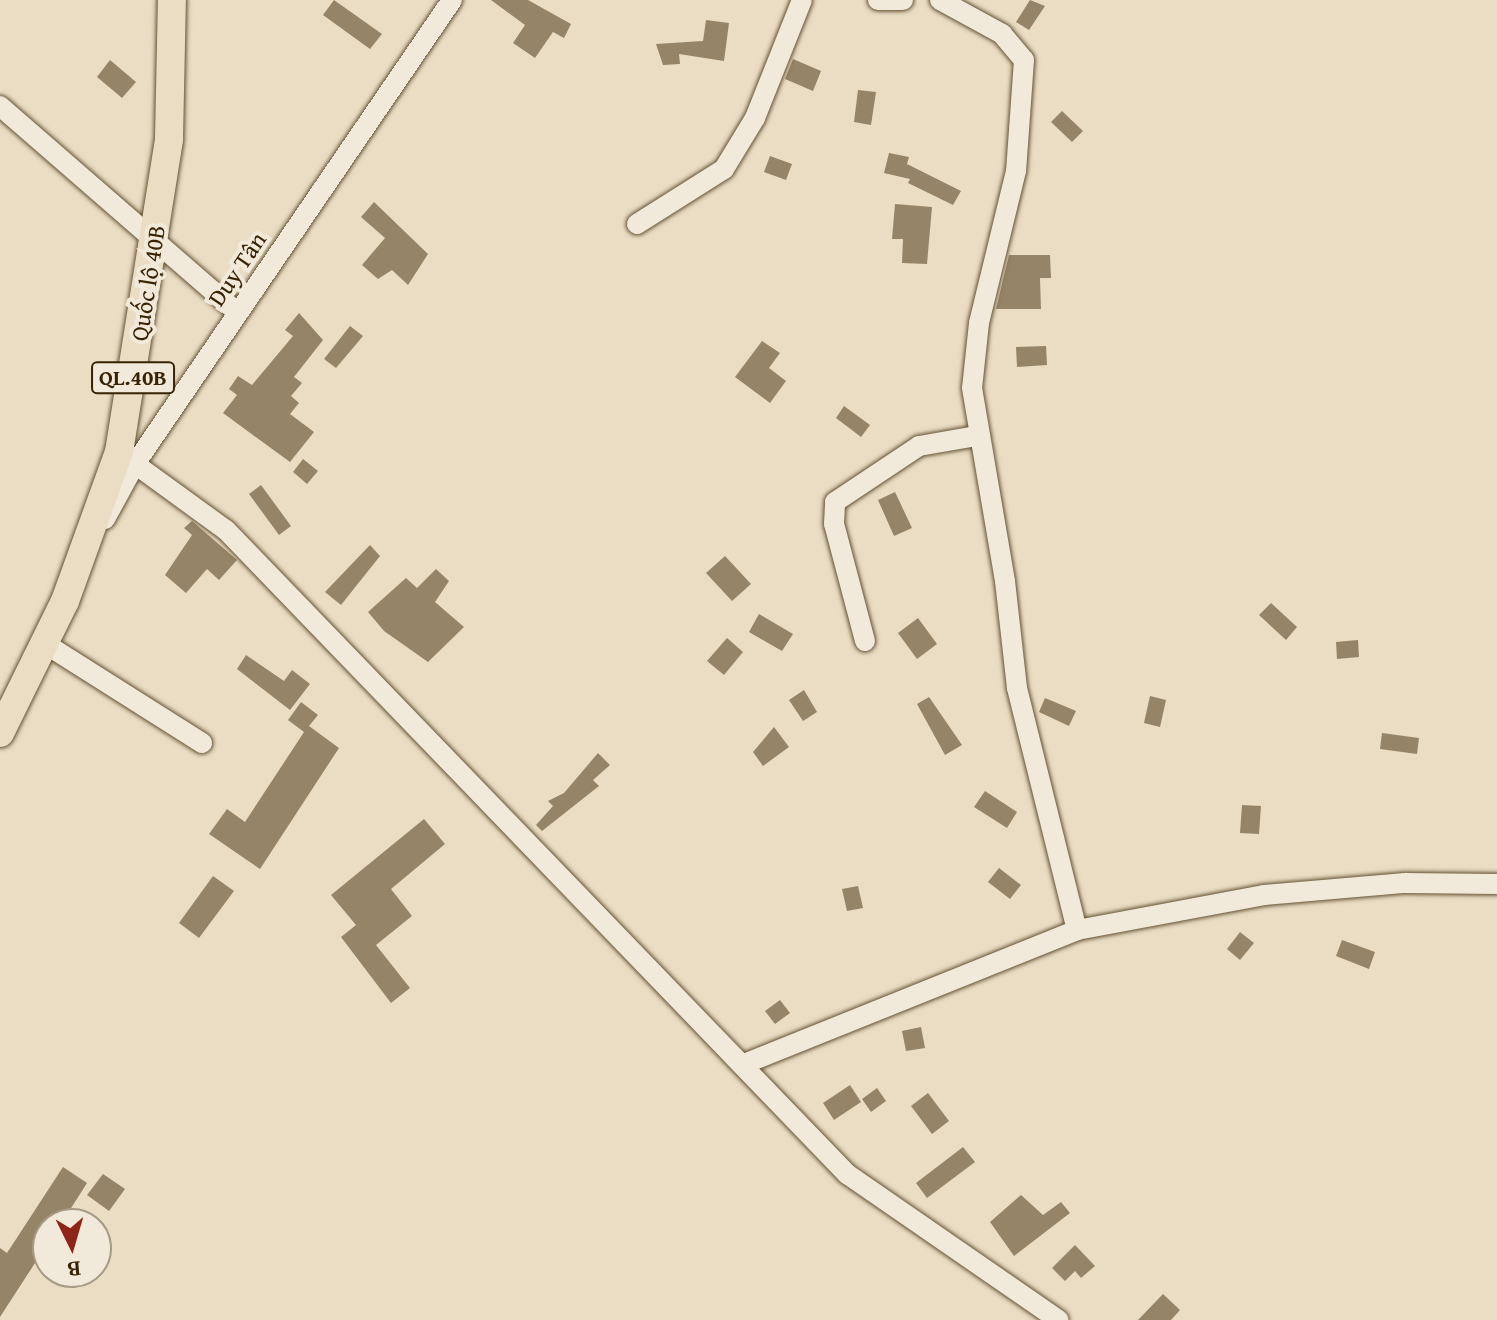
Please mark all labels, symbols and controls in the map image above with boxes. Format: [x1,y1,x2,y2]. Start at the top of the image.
street label: Quốc lộ 40B [125,223,171,343]
street label: Duy Tân [202,227,272,311]
road number: QL.40B [91,360,175,396]
north arrow [32,1208,112,1288]
text: B [66,1253,82,1286]

